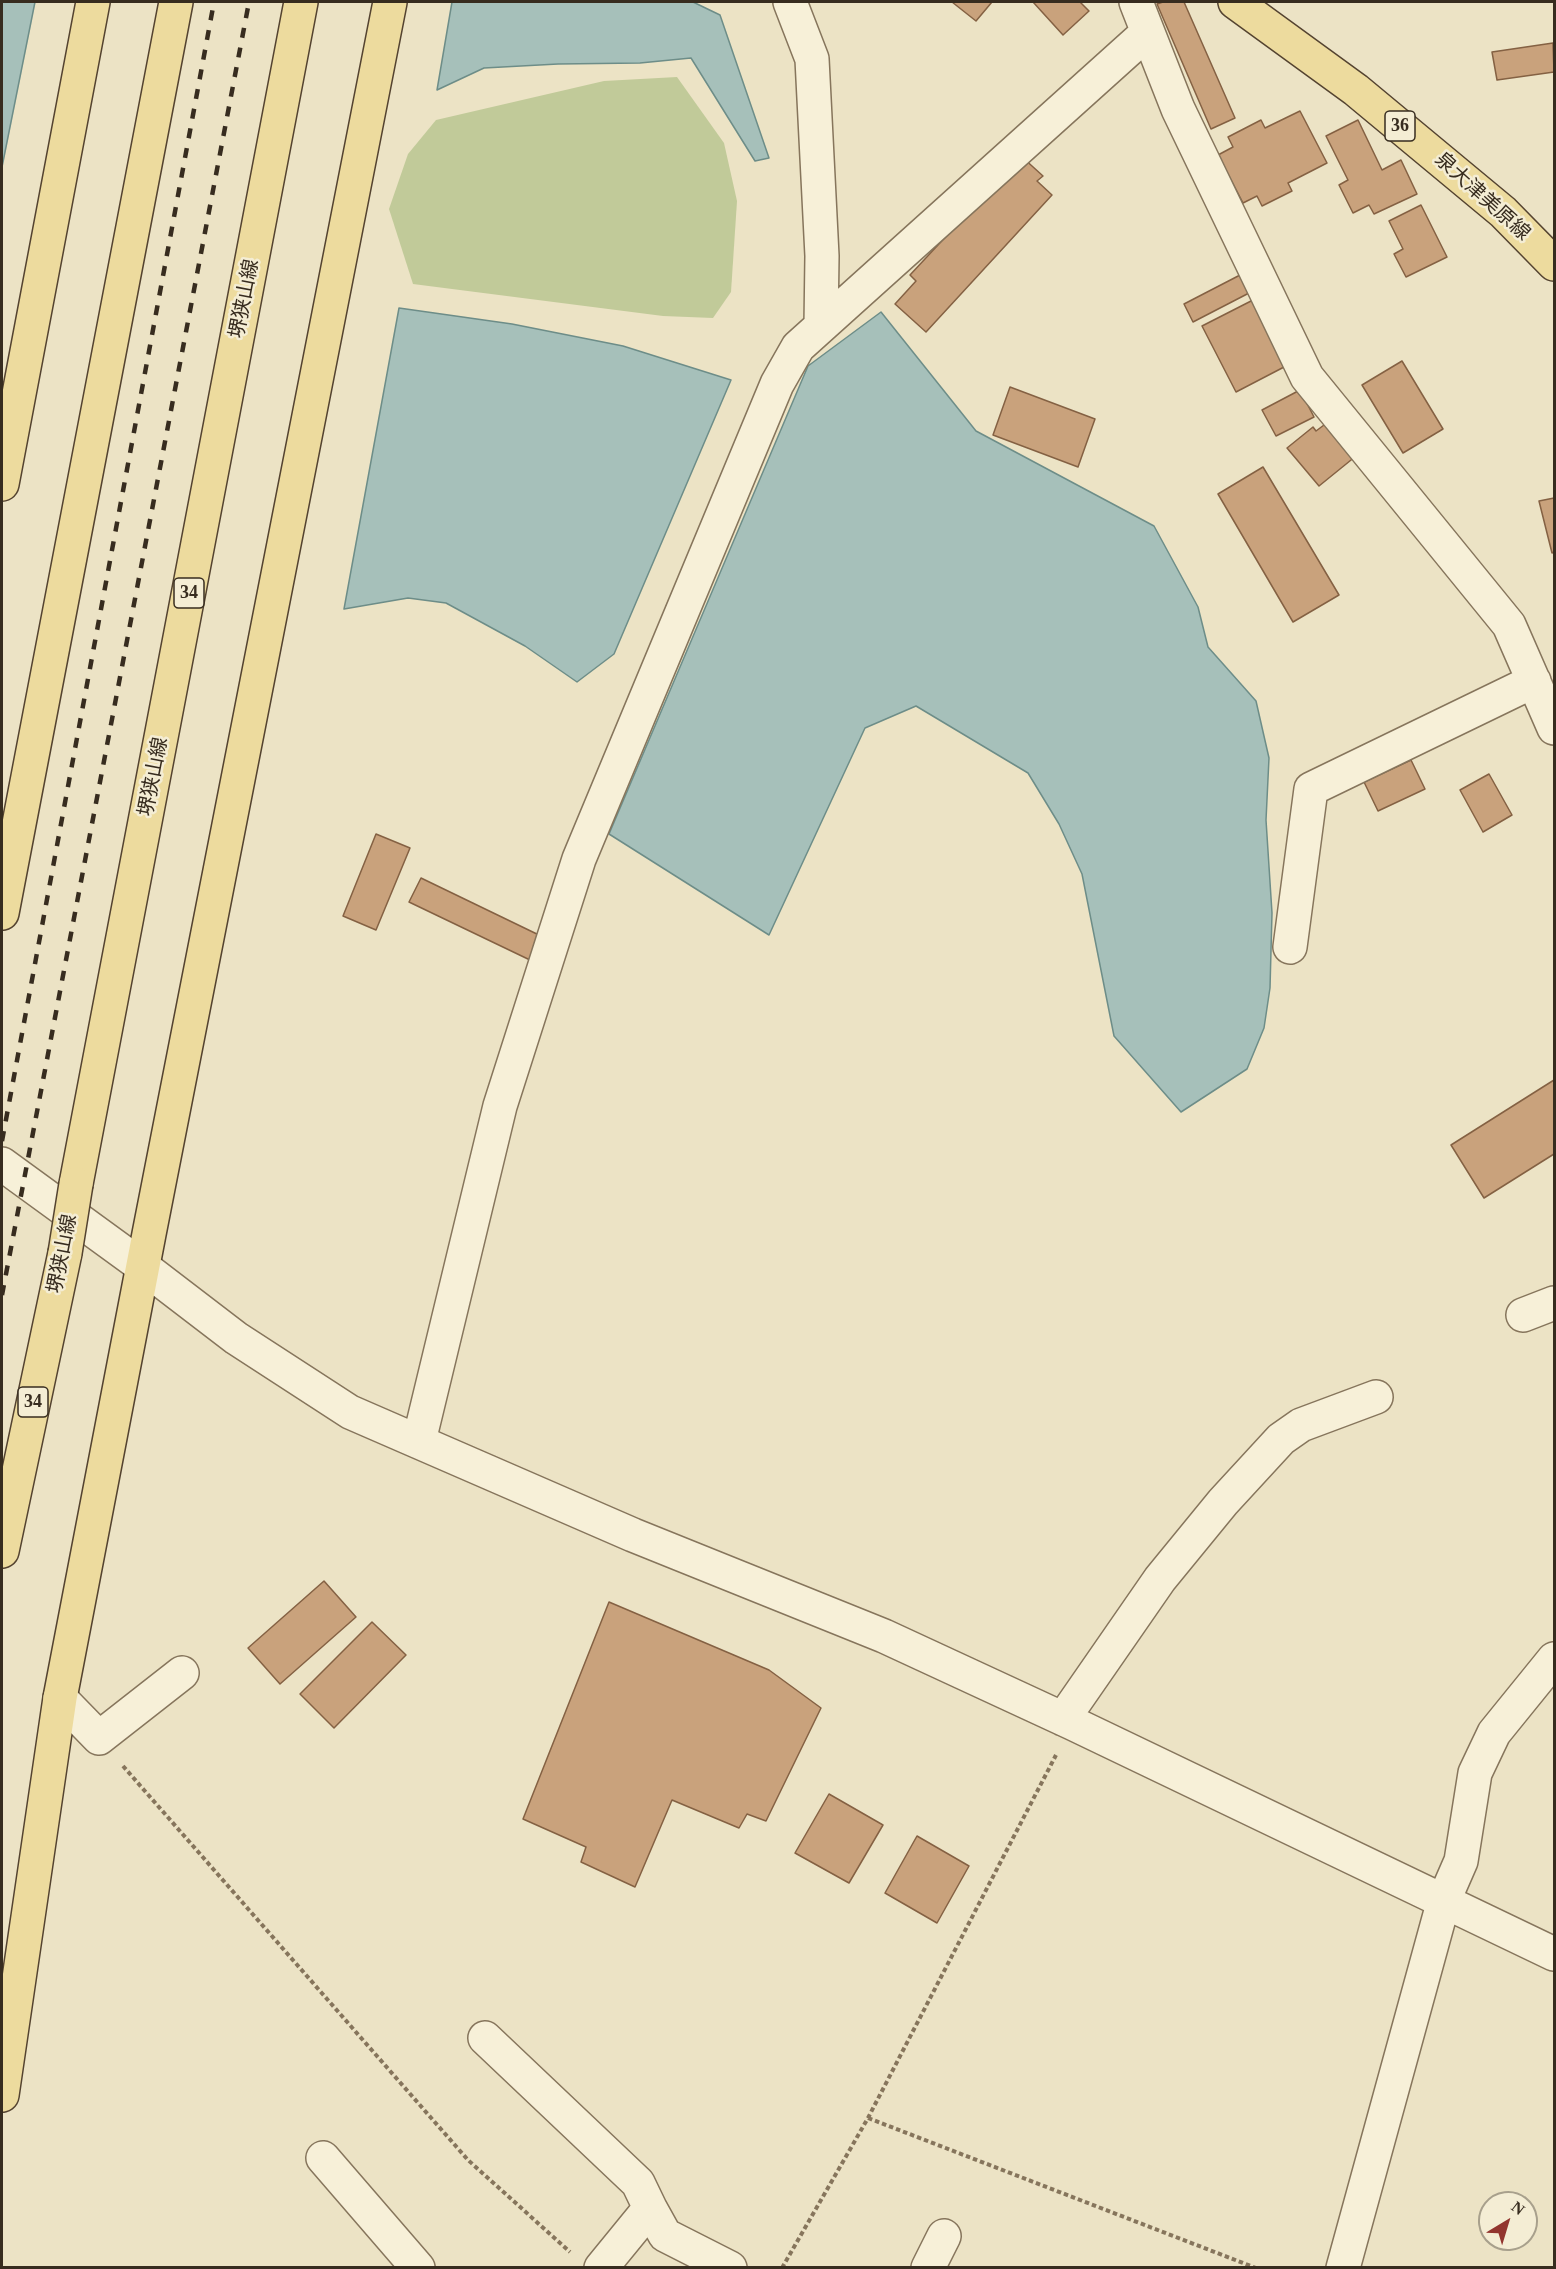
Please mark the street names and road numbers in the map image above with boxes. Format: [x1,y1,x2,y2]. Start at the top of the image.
road number: 36 [1385,111,1415,141]
street label: 泉大津美原線 [1429,148,1535,246]
street label: 堺狭山線 [226,257,264,341]
road number: 34 [174,578,204,608]
street label: 堺狭山線 [135,735,173,819]
street label: 堺狭山線 [44,1212,82,1296]
road number: 34 [18,1387,48,1417]

